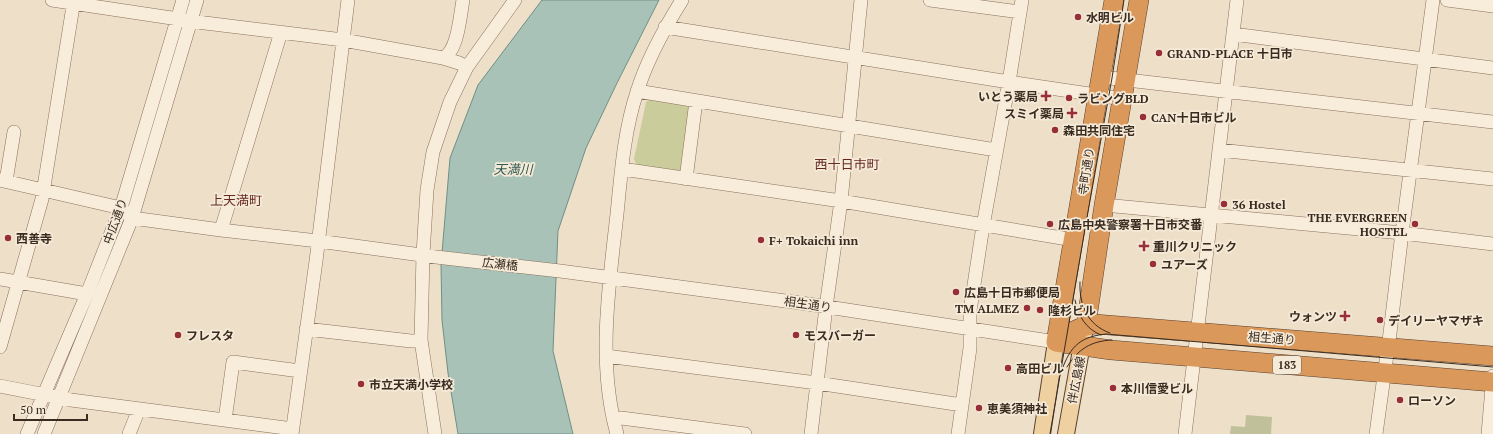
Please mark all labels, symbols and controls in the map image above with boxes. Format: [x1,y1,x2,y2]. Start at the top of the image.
place label: 水明ビル [1086,10,1134,25]
marker: 水明ビル [1073,12,1083,22]
place label: GRAND-PLACE 十日市 [1167,46,1293,61]
marker: GRAND-PLACE 十日市 [1154,48,1164,58]
place label: いとう薬局 [978,89,1038,104]
marker: いとう薬局 [1041,91,1051,101]
place label: ラビングBLD [1077,91,1149,106]
marker: ラビングBLD [1064,93,1074,103]
place label: スミイ薬局 [1004,106,1064,121]
marker: スミイ薬局 [1067,108,1077,118]
place label: CAN十日市ビル [1151,110,1236,125]
marker: CAN十日市ビル [1138,112,1148,122]
place label: 森田共同住宅 [1063,123,1135,138]
marker: 森田共同住宅 [1050,125,1060,135]
street label: 寺町通り [1075,146,1097,196]
district label: 西十日市町 [814,155,880,173]
water label: 天満川 [493,160,534,178]
district label: 上天満町 [210,191,262,209]
street label: 中広通り [100,196,130,246]
place label: 36 Hostel [1232,197,1286,212]
marker: 36 Hostel [1219,199,1229,209]
place label: THE EVERGREEN HOSTEL [1308,210,1407,239]
place label: 広島中央警察署十日市交番 [1058,217,1203,232]
marker: 広島中央警察署十日市交番 [1045,219,1055,229]
marker: THE EVERGREEN HOSTEL [1410,219,1420,229]
place label: 西善寺 [16,231,52,246]
marker: 西善寺 [3,233,13,243]
place label: F+ Tokaichi inn [769,233,858,248]
marker: F+ Tokaichi inn [756,235,766,245]
place label: 重川クリニック [1153,239,1237,254]
marker: 重川クリニック [1138,240,1150,252]
street label: 広瀬橋 [481,255,519,273]
place label: ユアーズ [1161,257,1208,272]
marker: ユアーズ [1148,259,1158,269]
place label: 広島十日市郵便局 [964,285,1060,300]
marker: 広島十日市郵便局 [951,287,961,297]
street label: 相生通り [783,293,833,315]
place label: TM ALMEZ [955,301,1019,316]
marker: TM ALMEZ [1022,303,1032,313]
place label: 隆杉ビル [1048,303,1096,318]
marker: 隆杉ビル [1035,305,1045,315]
place label: ウォンツ [1289,309,1337,324]
marker: ウォンツ [1340,311,1350,321]
place label: デイリーヤマザキ [1388,313,1484,328]
marker: デイリーヤマザキ [1375,315,1385,325]
place label: フレスタ [186,328,234,343]
place label: モスバーガー [804,328,876,343]
street label: 相生通り [1247,328,1297,348]
marker: フレスタ [173,330,183,340]
marker: モスバーガー [791,330,801,340]
street label: 伴広島線 [1064,355,1088,405]
road number: 183 [1273,356,1301,374]
place label: 高田ビル [1016,361,1064,376]
marker: 高田ビル [1003,363,1013,373]
place label: 市立天満小学校 [369,377,453,392]
marker: 市立天満小学校 [356,379,366,389]
place label: 本川信愛ビル [1121,381,1193,396]
marker: 本川信愛ビル [1108,383,1118,393]
place label: ローソン [1408,393,1456,408]
marker: ローソン [1395,395,1405,405]
scale bar [14,396,87,422]
place label: 恵美須神社 [987,401,1047,416]
text: 50 m [20,402,47,417]
marker: 恵美須神社 [974,403,984,413]

